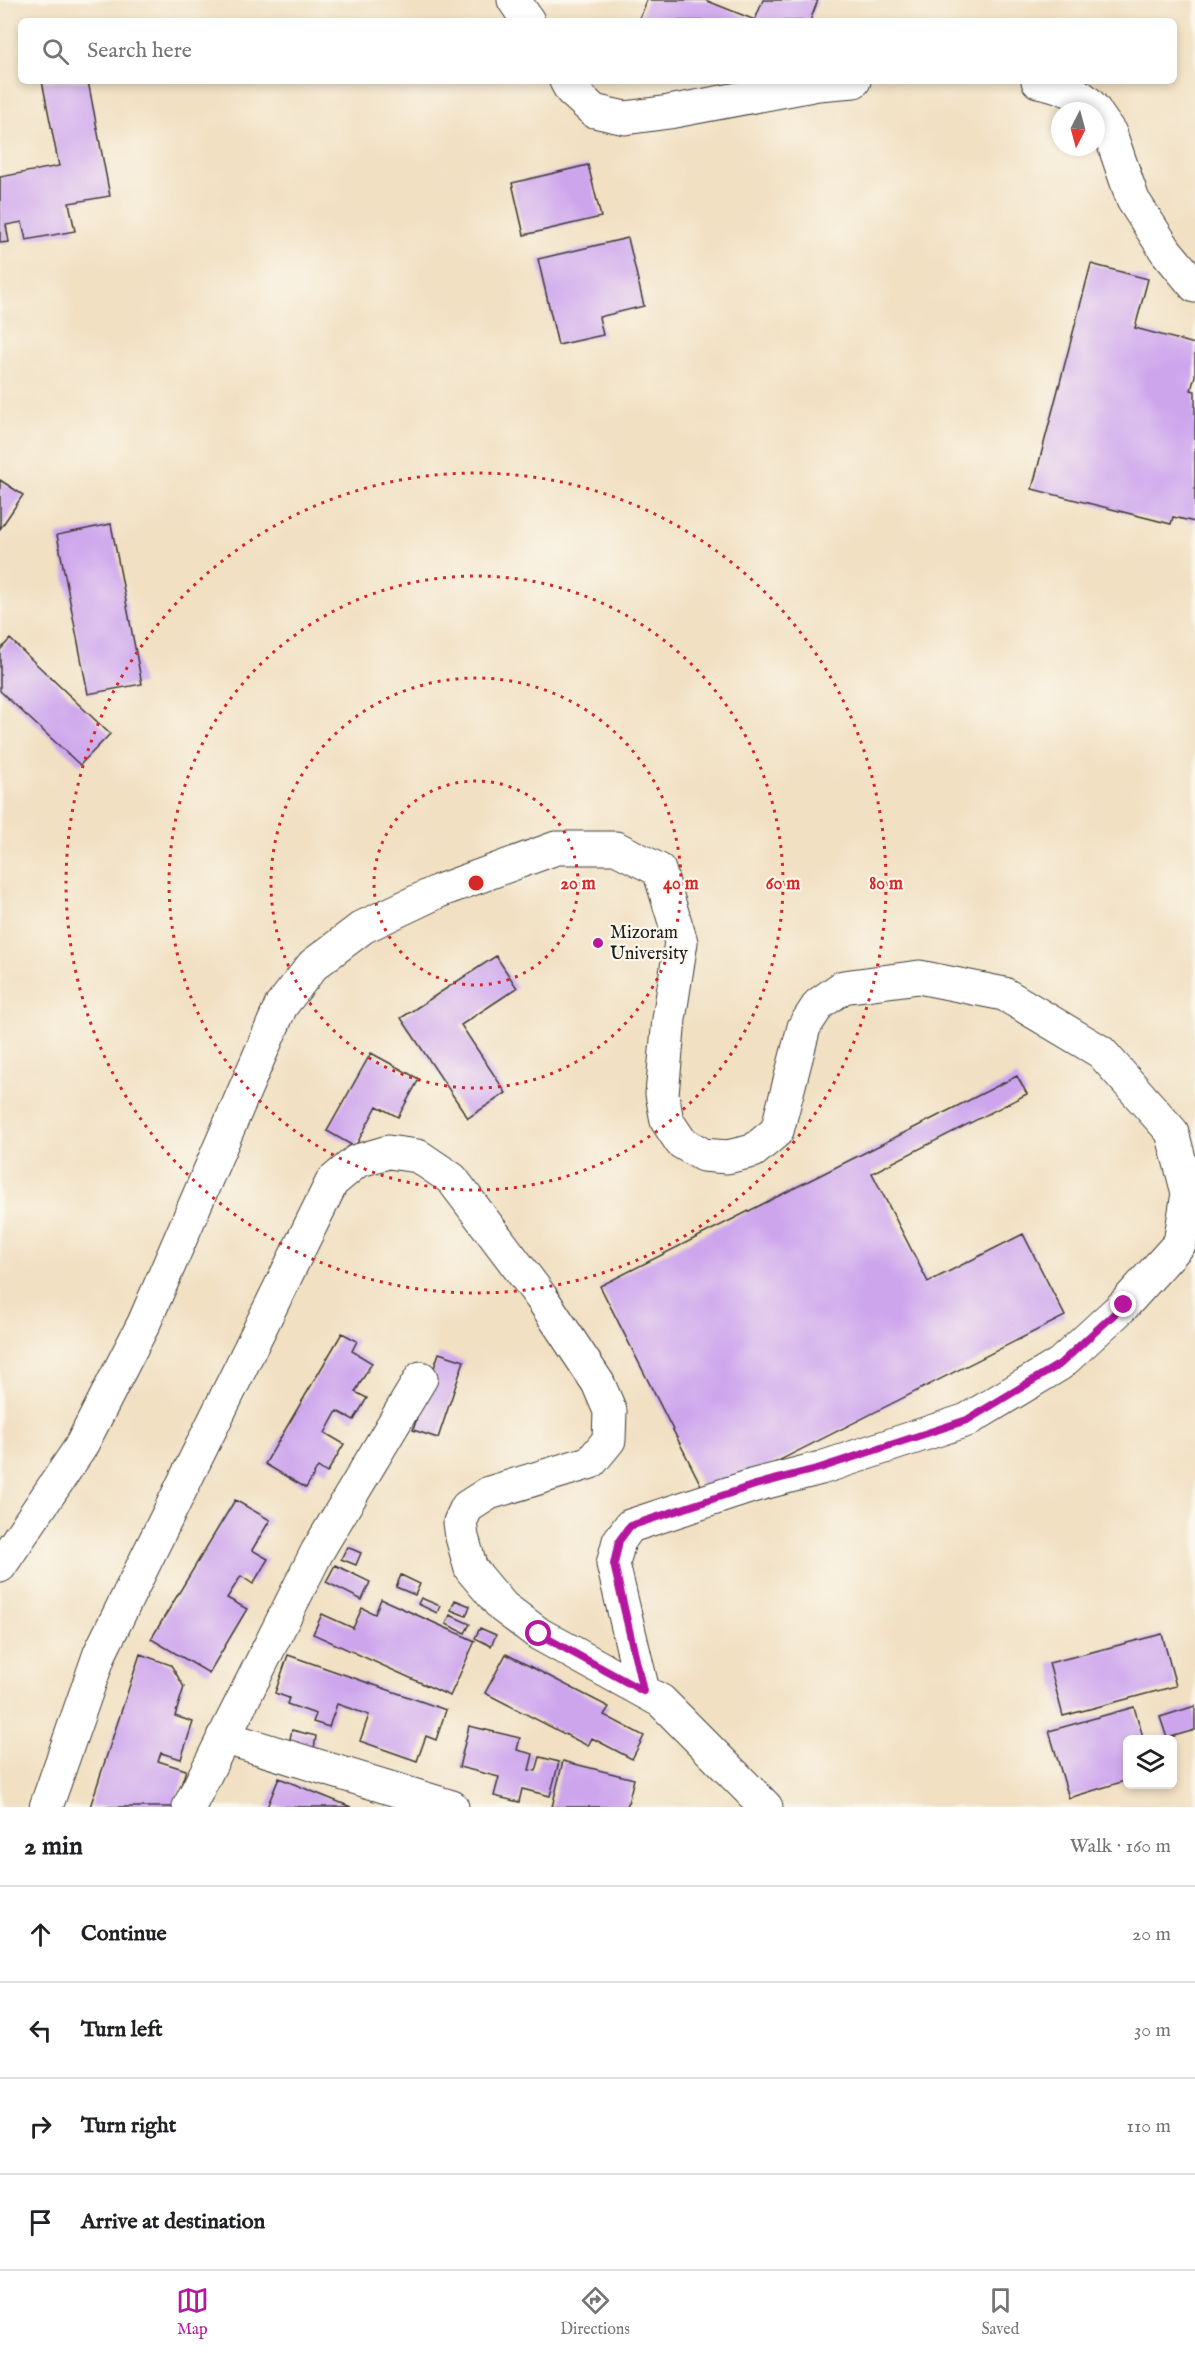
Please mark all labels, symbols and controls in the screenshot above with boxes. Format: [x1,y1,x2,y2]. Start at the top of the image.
search box [18,18,1177,84]
icon: search [39,35,72,68]
text: Search here [87,37,192,65]
north arrow [1051,102,1105,156]
centre of rings [466,873,486,893]
text: 20 m [560,873,596,896]
text: 40 m [663,873,699,896]
text: 60 m [766,873,800,896]
text: 80 m [869,873,903,896]
place label: Mizoram University [610,922,688,966]
marker: Mizoram University [591,936,605,950]
route end [1110,1291,1136,1317]
route start [525,1620,551,1646]
map controls [1123,1735,1177,1789]
button: layers [1123,1735,1177,1789]
text: 2 min [24,1830,83,1863]
text: Walk · 160 m [1070,1834,1171,1859]
icon: ahead [24,1918,57,1951]
text: Continue [81,1920,167,1948]
text: 20 m [1132,1922,1171,1947]
icon: left [24,2014,57,2047]
text: Turn left [81,2016,163,2044]
text: 30 m [1134,2018,1171,2043]
icon: right [24,2110,57,2143]
text: Turn right [81,2112,176,2140]
text: 110 m [1127,2114,1171,2139]
icon: arrive [24,2206,57,2239]
text: Arrive at destination [81,2208,265,2236]
tab: Map [176,2284,209,2340]
tab: Directions [560,2284,630,2340]
tab: Saved [981,2284,1019,2340]

